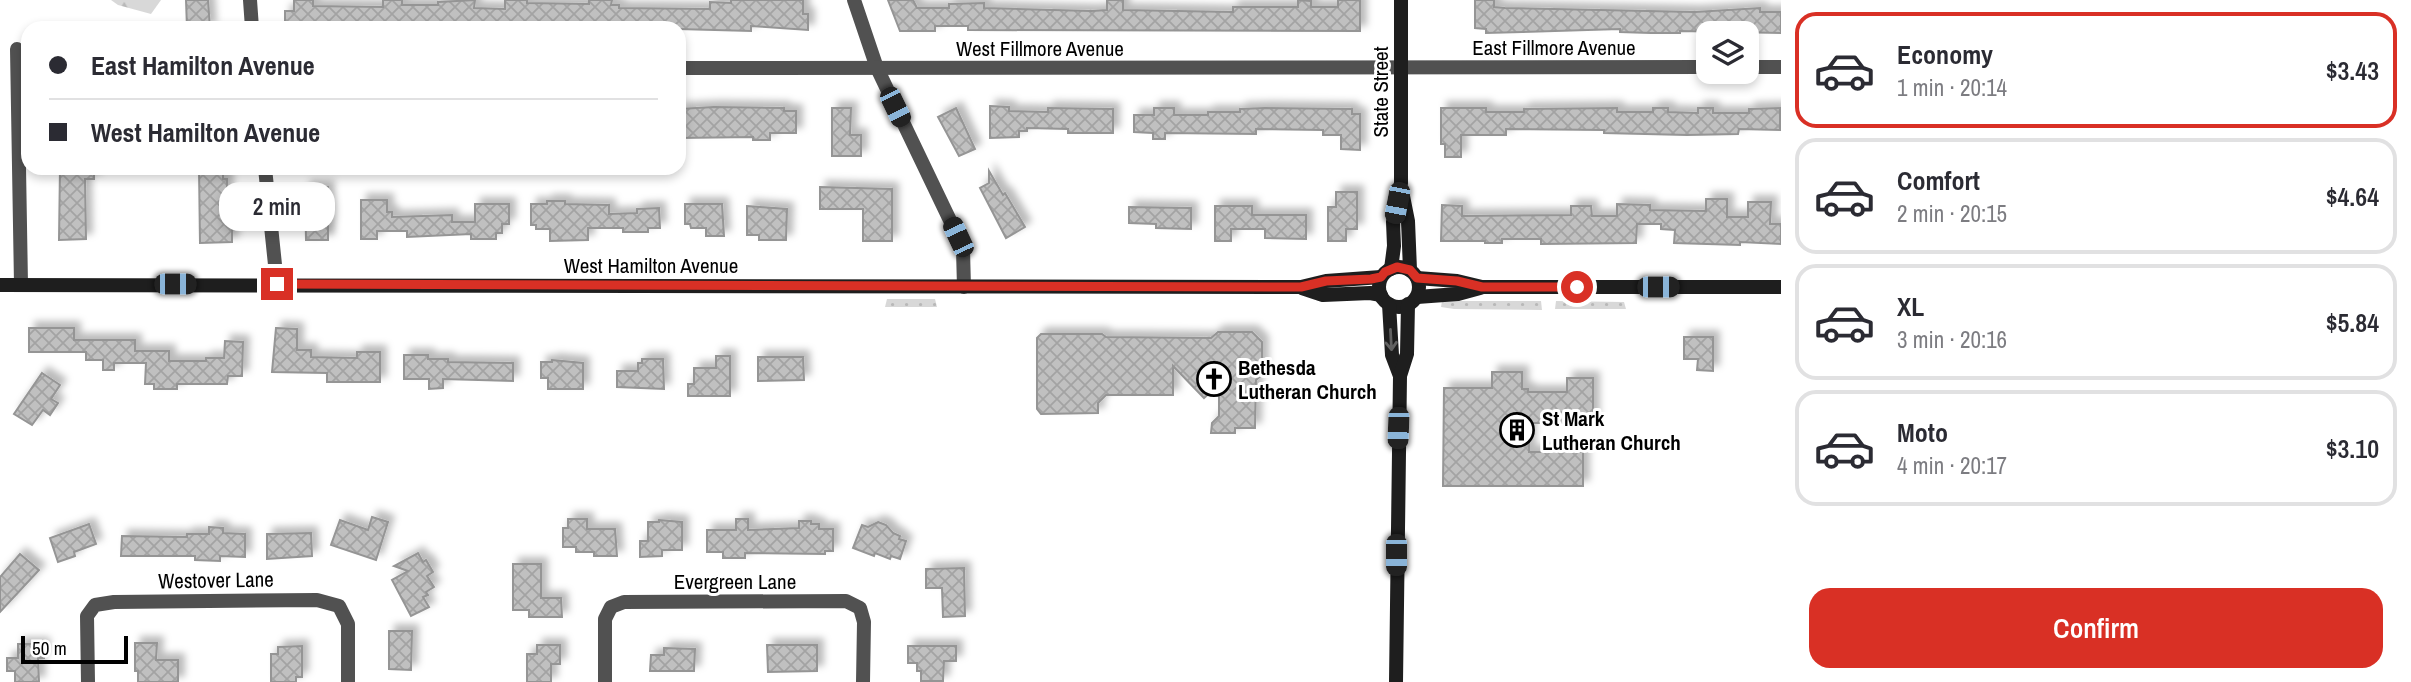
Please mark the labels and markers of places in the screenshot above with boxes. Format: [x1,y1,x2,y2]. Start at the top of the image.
place label: Bethesda Lutheran Church [1238,353,1377,406]
church icon: Bethesda Lutheran Church [1195,360,1233,398]
place label: St Mark Lutheran Church [1542,404,1681,457]
building icon: St Mark Lutheran Church [1498,411,1536,449]

